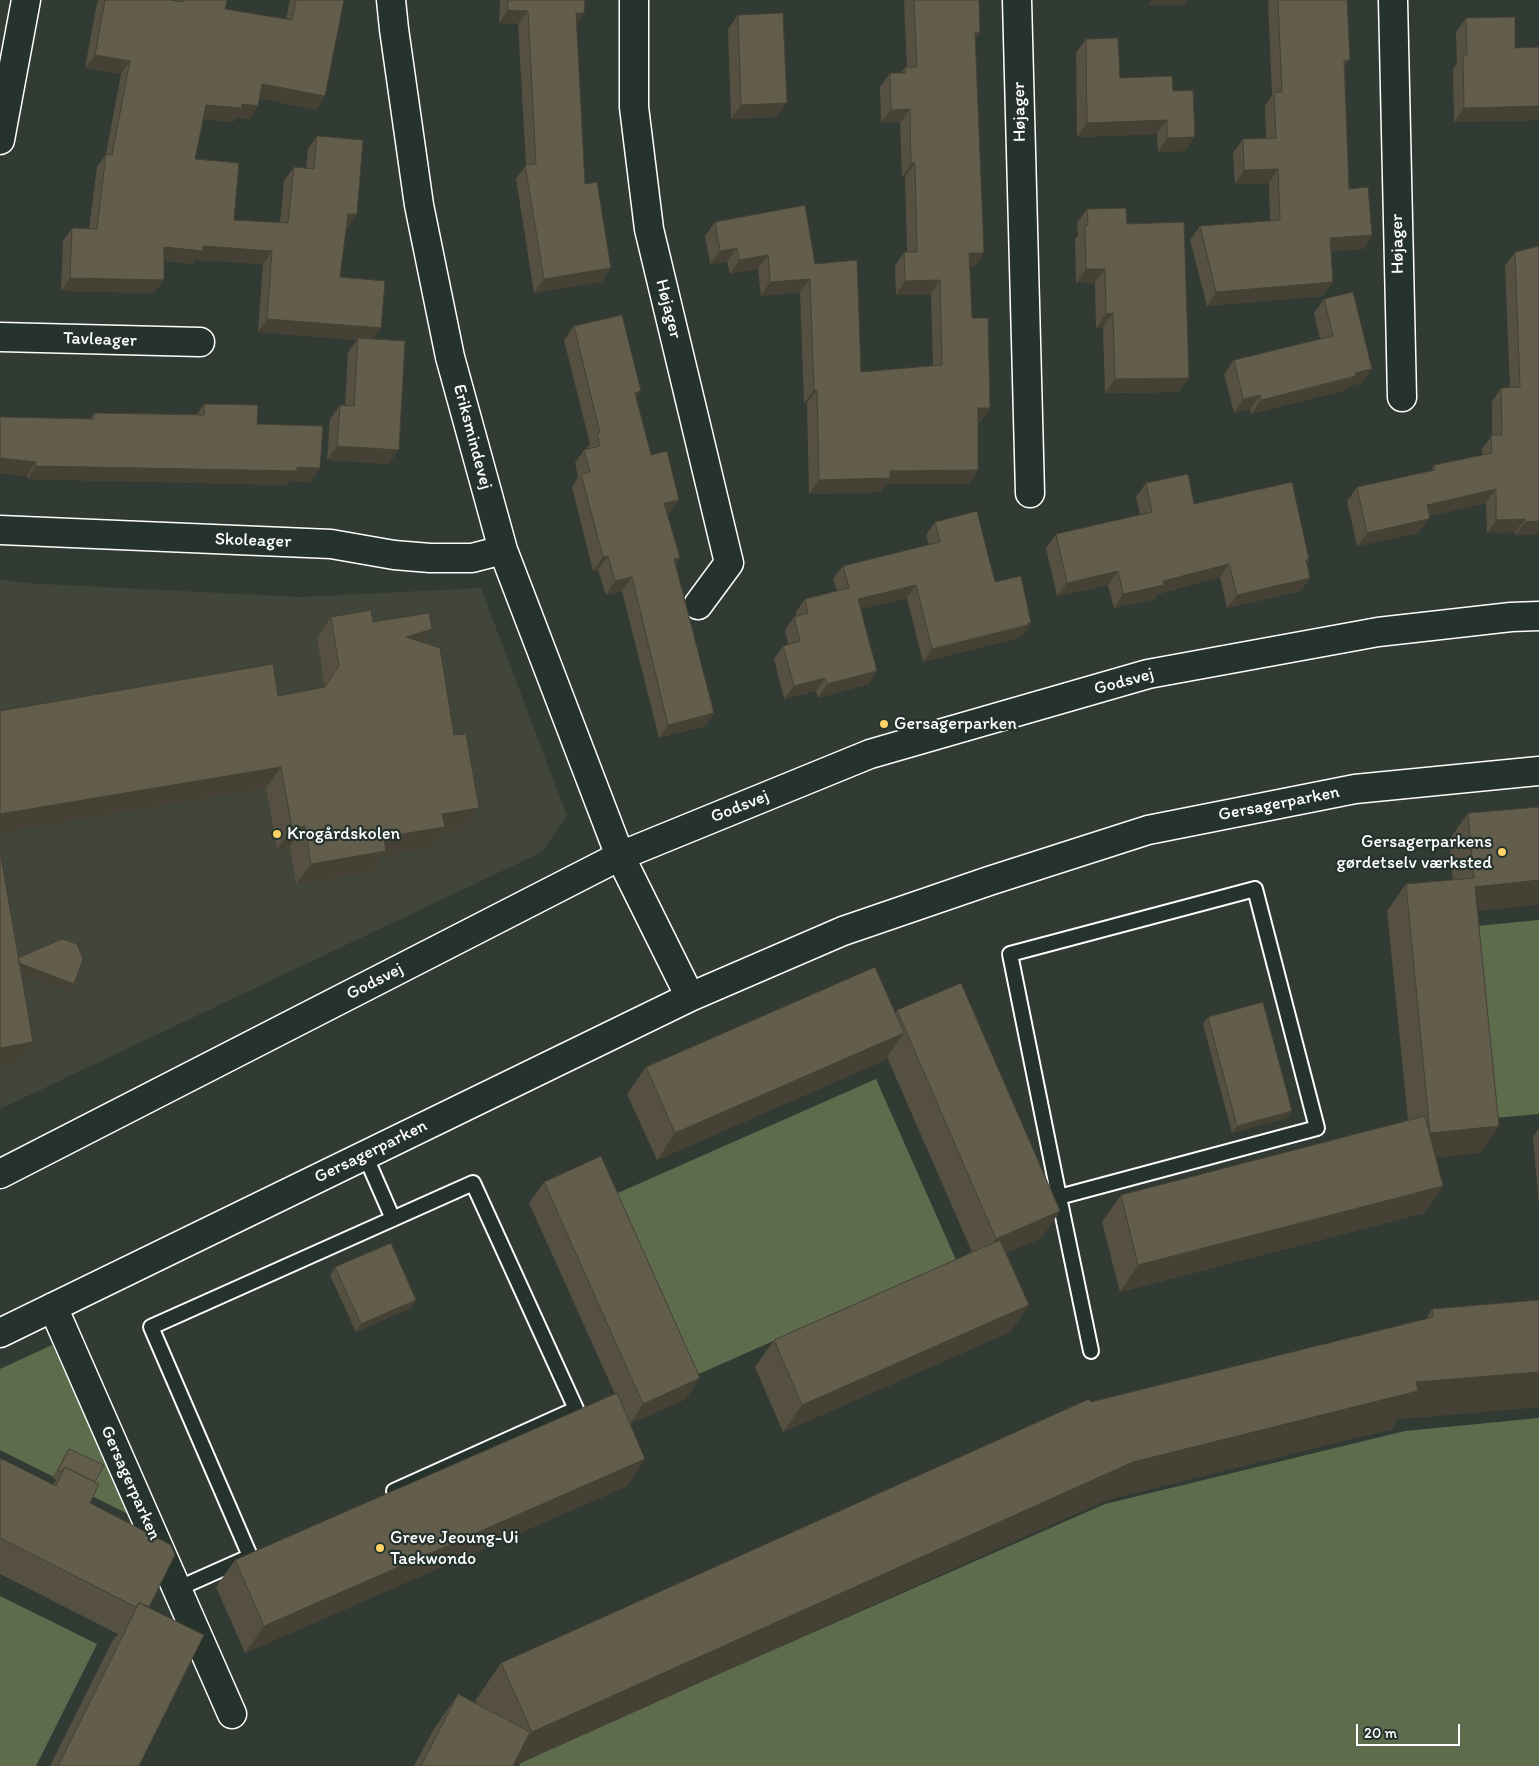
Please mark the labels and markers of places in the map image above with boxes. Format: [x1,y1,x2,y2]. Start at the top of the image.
place label: Gersagerparken [894,713,1017,735]
marker: Gersagerparken [878,718,890,730]
place label: Krogårdskolen [287,823,400,845]
marker: Krogårdskolen [271,828,283,840]
place label: Gersagerparkens gørdetselv værksted [1336,831,1492,874]
marker: Gersagerparkens gørdetselv værksted [1496,846,1508,858]
place label: Greve Jeoung-Ui Taekwondo [390,1527,519,1570]
marker: Greve Jeoung-Ui Taekwondo [374,1542,386,1554]

